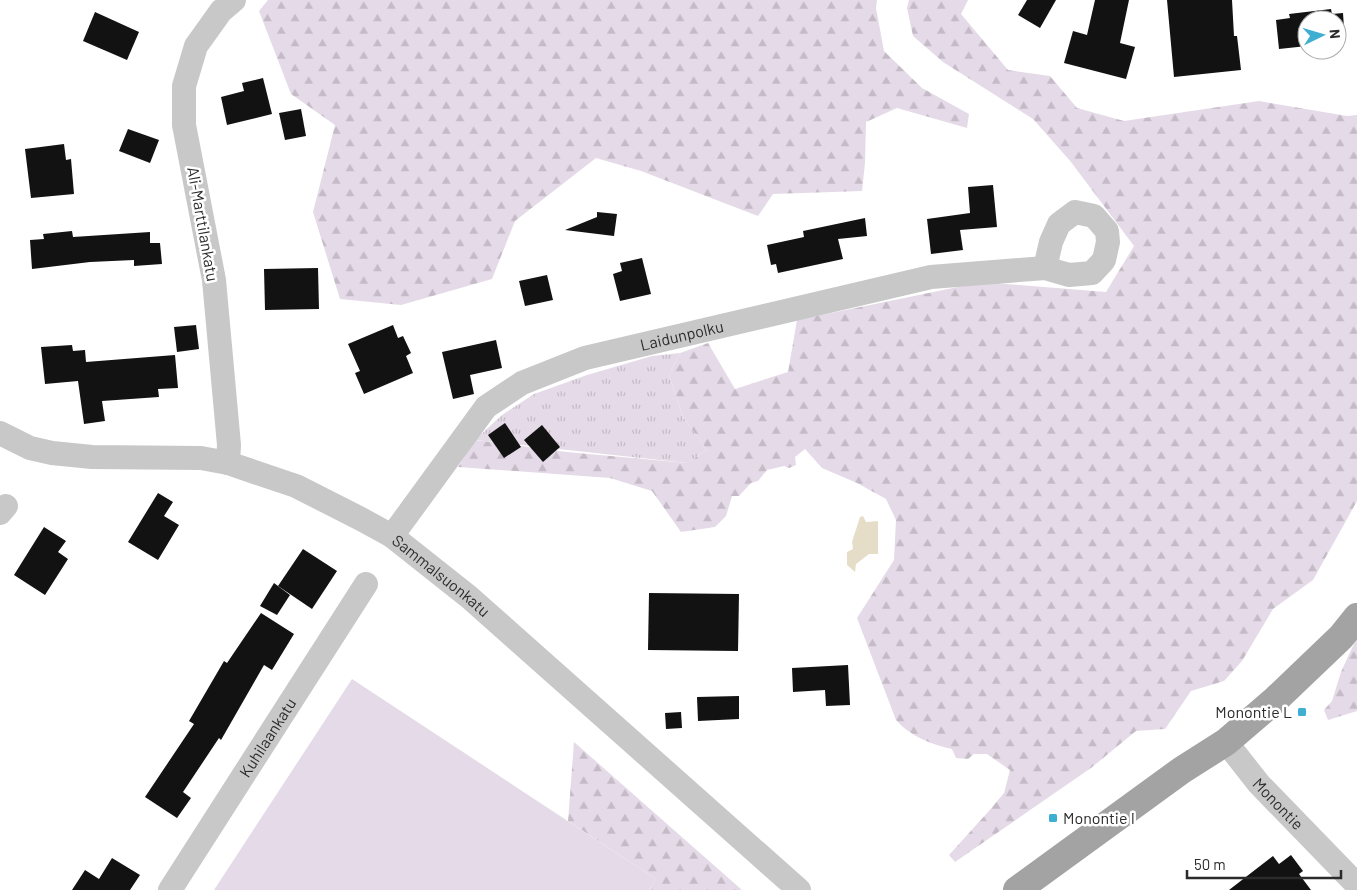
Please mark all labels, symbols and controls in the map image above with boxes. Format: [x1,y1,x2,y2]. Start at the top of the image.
north arrow [1297,10,1347,60]
text: N [1327,28,1344,39]
street label: Ali-Marttilankatu [184,165,223,283]
street label: Laidunpolku [638,316,725,354]
street label: Sammalsuonkatu [389,530,494,620]
street label: Kuhilaankatu [235,694,300,780]
place label: Monontie L [1215,702,1292,721]
marker: Monontie L [1296,706,1308,718]
street label: Monontie [1249,774,1308,833]
place label: Monontie I [1063,808,1135,827]
marker: Monontie I [1047,812,1059,824]
scale bar [1187,848,1341,880]
text: 50 m [1194,855,1226,873]

